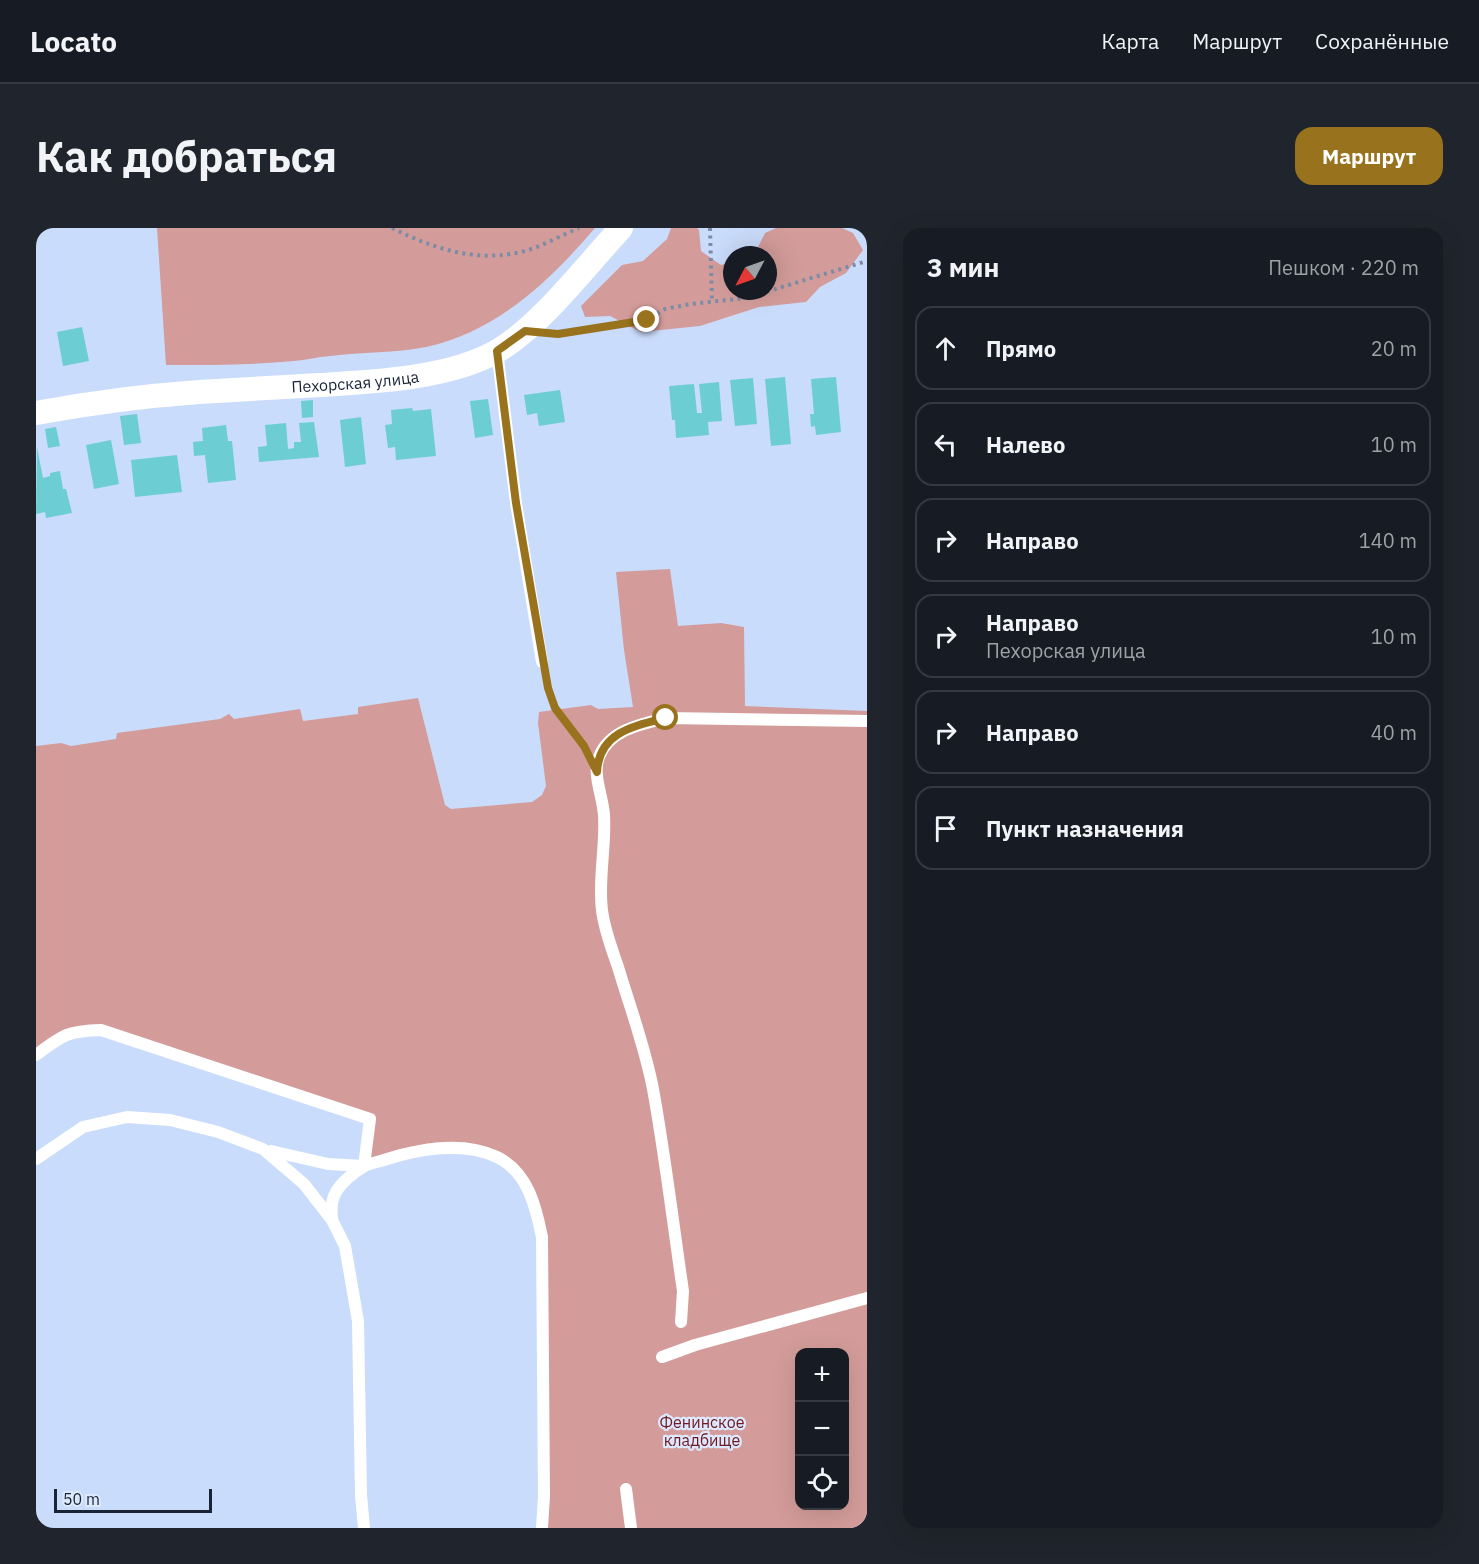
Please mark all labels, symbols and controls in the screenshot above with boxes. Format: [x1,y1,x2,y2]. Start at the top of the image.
text: Locato [30,23,117,60]
text: Карта [1101,27,1159,55]
text: Маршрут [1192,27,1282,55]
text: Сохранённые [1315,27,1449,55]
button: Маршрут [1295,127,1443,185]
text: Как добраться [36,129,337,184]
north arrow [723,246,777,300]
text: 3 мин [927,250,999,284]
text: Пешком · 220 m [1268,254,1419,281]
route end [633,306,659,332]
icon: ahead [929,332,962,365]
text: Прямо [986,334,1056,363]
text: 20 m [1371,335,1417,362]
street label: Пехорская улица [291,366,421,397]
icon: left [929,428,962,461]
text: Налево [986,430,1065,459]
text: 10 m [1371,431,1417,458]
icon: right [929,524,962,557]
text: Направо [986,526,1079,555]
text: 140 m [1359,527,1417,554]
text: Направо [986,608,1079,637]
icon: right [929,620,962,653]
text: 10 m [1371,623,1417,650]
text: Пехорская улица [986,637,1146,664]
route start [652,704,678,730]
icon: right [929,716,962,749]
text: Направо [986,718,1079,747]
text: 40 m [1371,719,1417,746]
icon: arrive [929,812,962,845]
text: Пункт назначения [986,814,1184,843]
map controls [795,1348,849,1510]
button: + [795,1348,849,1402]
button: − [795,1402,849,1456]
park label: Фенинское кладбище [660,1412,745,1450]
button: locate [795,1456,849,1510]
scale bar [54,1486,212,1514]
text: 50 m [63,1489,100,1509]

